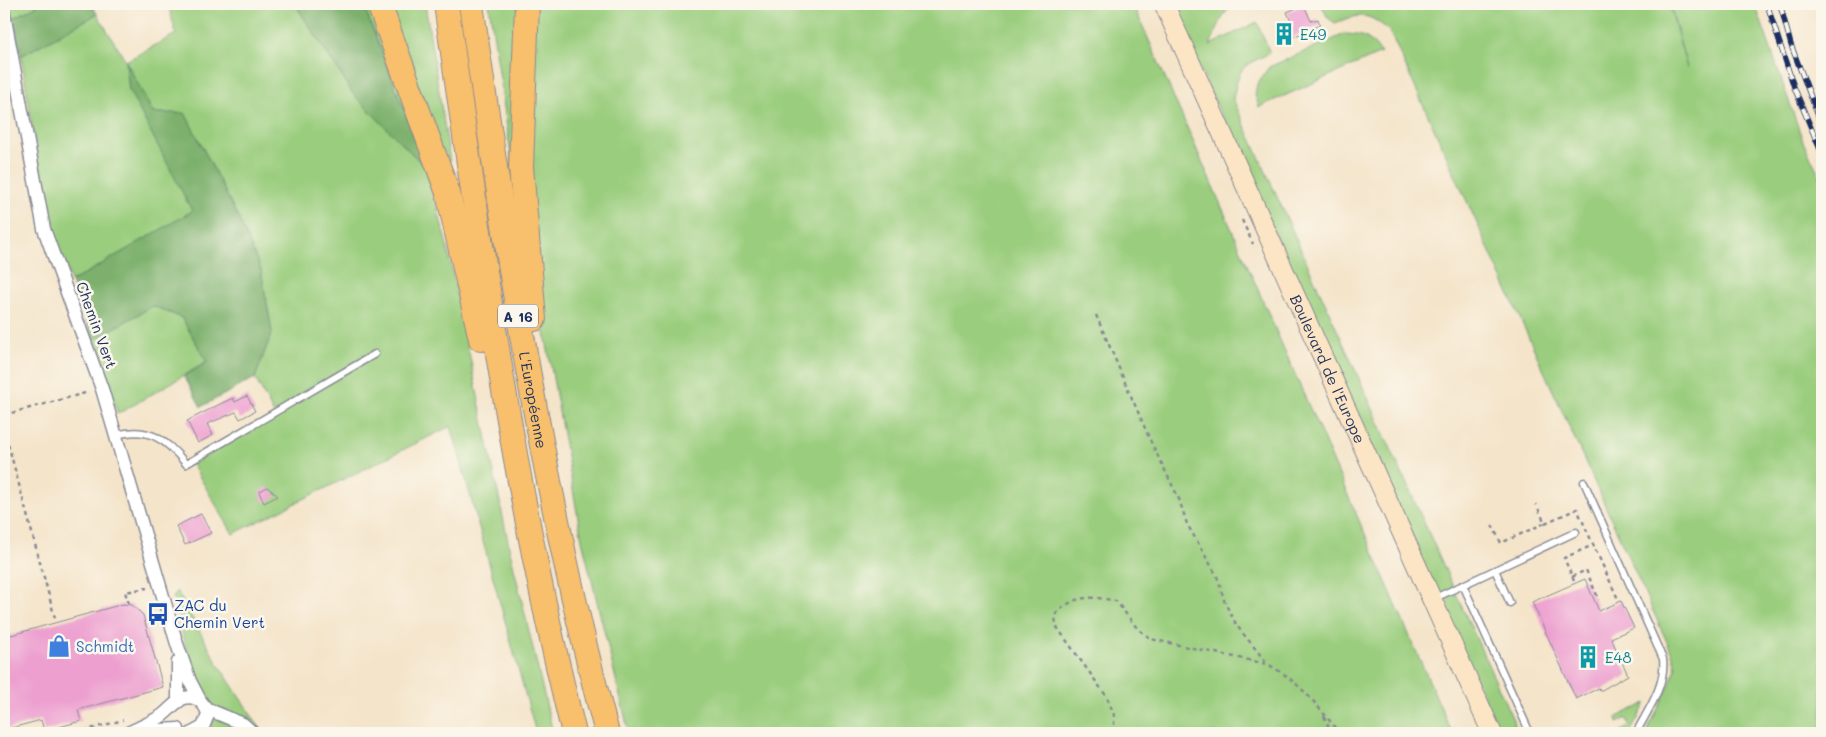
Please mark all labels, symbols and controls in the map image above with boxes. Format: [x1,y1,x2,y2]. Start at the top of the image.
building icon: E49 [1271,21,1297,47]
place label: E49 [1300,24,1326,44]
street label: Chemin Vert [72,279,122,371]
street label: Boulevard de l'Europe [1286,291,1370,446]
road number: A 16 [498,304,538,328]
street label: L'Européenne [515,350,552,450]
place label: ZAC du Chemin Vert [174,595,265,632]
bus stop icon: ZAC du Chemin Vert [145,601,171,627]
shop icon: Schmidt [46,633,72,659]
place label: Schmidt [76,636,134,656]
building icon: E48 [1575,644,1601,670]
place label: E48 [1605,647,1631,667]

